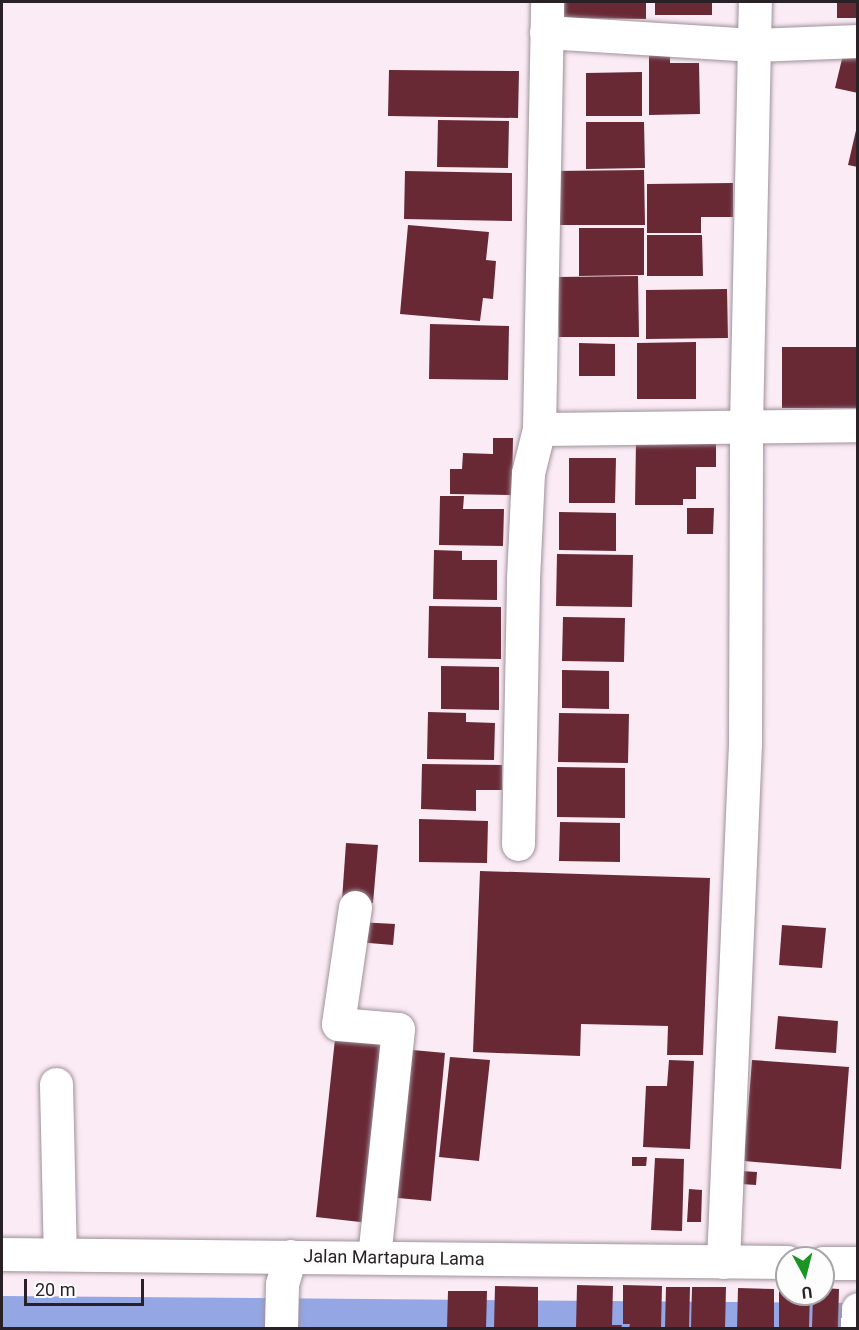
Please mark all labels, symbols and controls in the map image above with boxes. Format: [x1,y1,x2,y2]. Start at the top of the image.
street label: Jalan Martapura Lama [303,1246,485,1270]
north arrow [775,1246,835,1306]
scale bar [27,1267,147,1305]
text: 20 m [35,1279,75,1300]
text: U [801,1282,813,1302]

